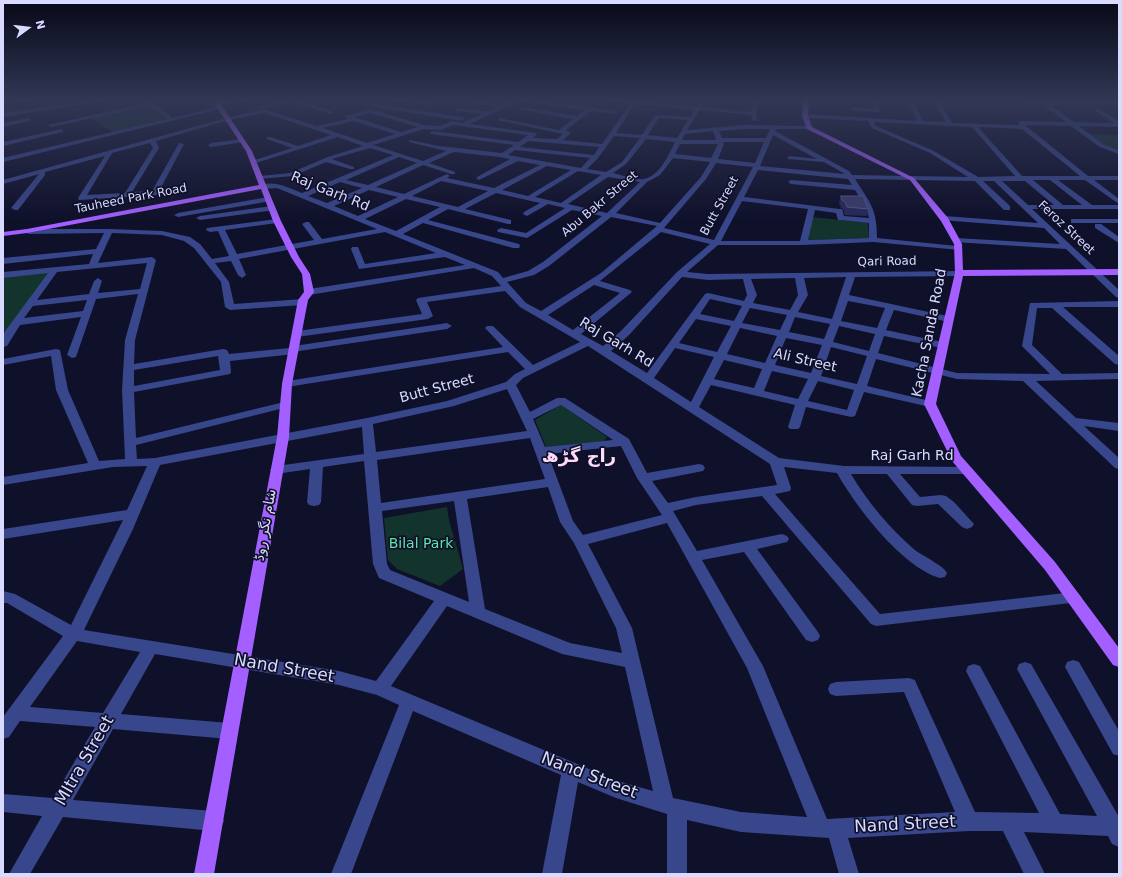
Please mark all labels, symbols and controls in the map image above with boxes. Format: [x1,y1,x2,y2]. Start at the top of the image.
north arrow [8,8,48,48]
text: N [33,19,48,31]
street label: Abu Bakr Street [559,168,641,240]
street label: Raj Garh Rd [288,169,372,215]
street label: Butt Street [698,174,742,238]
street label: Tauheed Park Road [74,181,188,217]
street label: Feroz Street [1035,198,1097,258]
street label: Qari Road [857,254,917,270]
street label: Kacha Sanda Road [909,267,951,399]
street label: Raj Garh Rd [576,314,656,372]
street label: Ali Street [772,346,838,376]
street label: Butt Street [398,371,476,407]
district label: راج گڑھ [542,446,616,468]
street label: Raj Garh Rd [870,448,954,464]
street label: شام نگر روڈ [251,488,281,562]
park label: Bilal Park [389,536,453,552]
street label: Nand Street [232,650,336,688]
street label: MItra Street [51,712,119,810]
street label: Nand Street [538,748,640,804]
street label: Nand Street [854,812,956,838]

